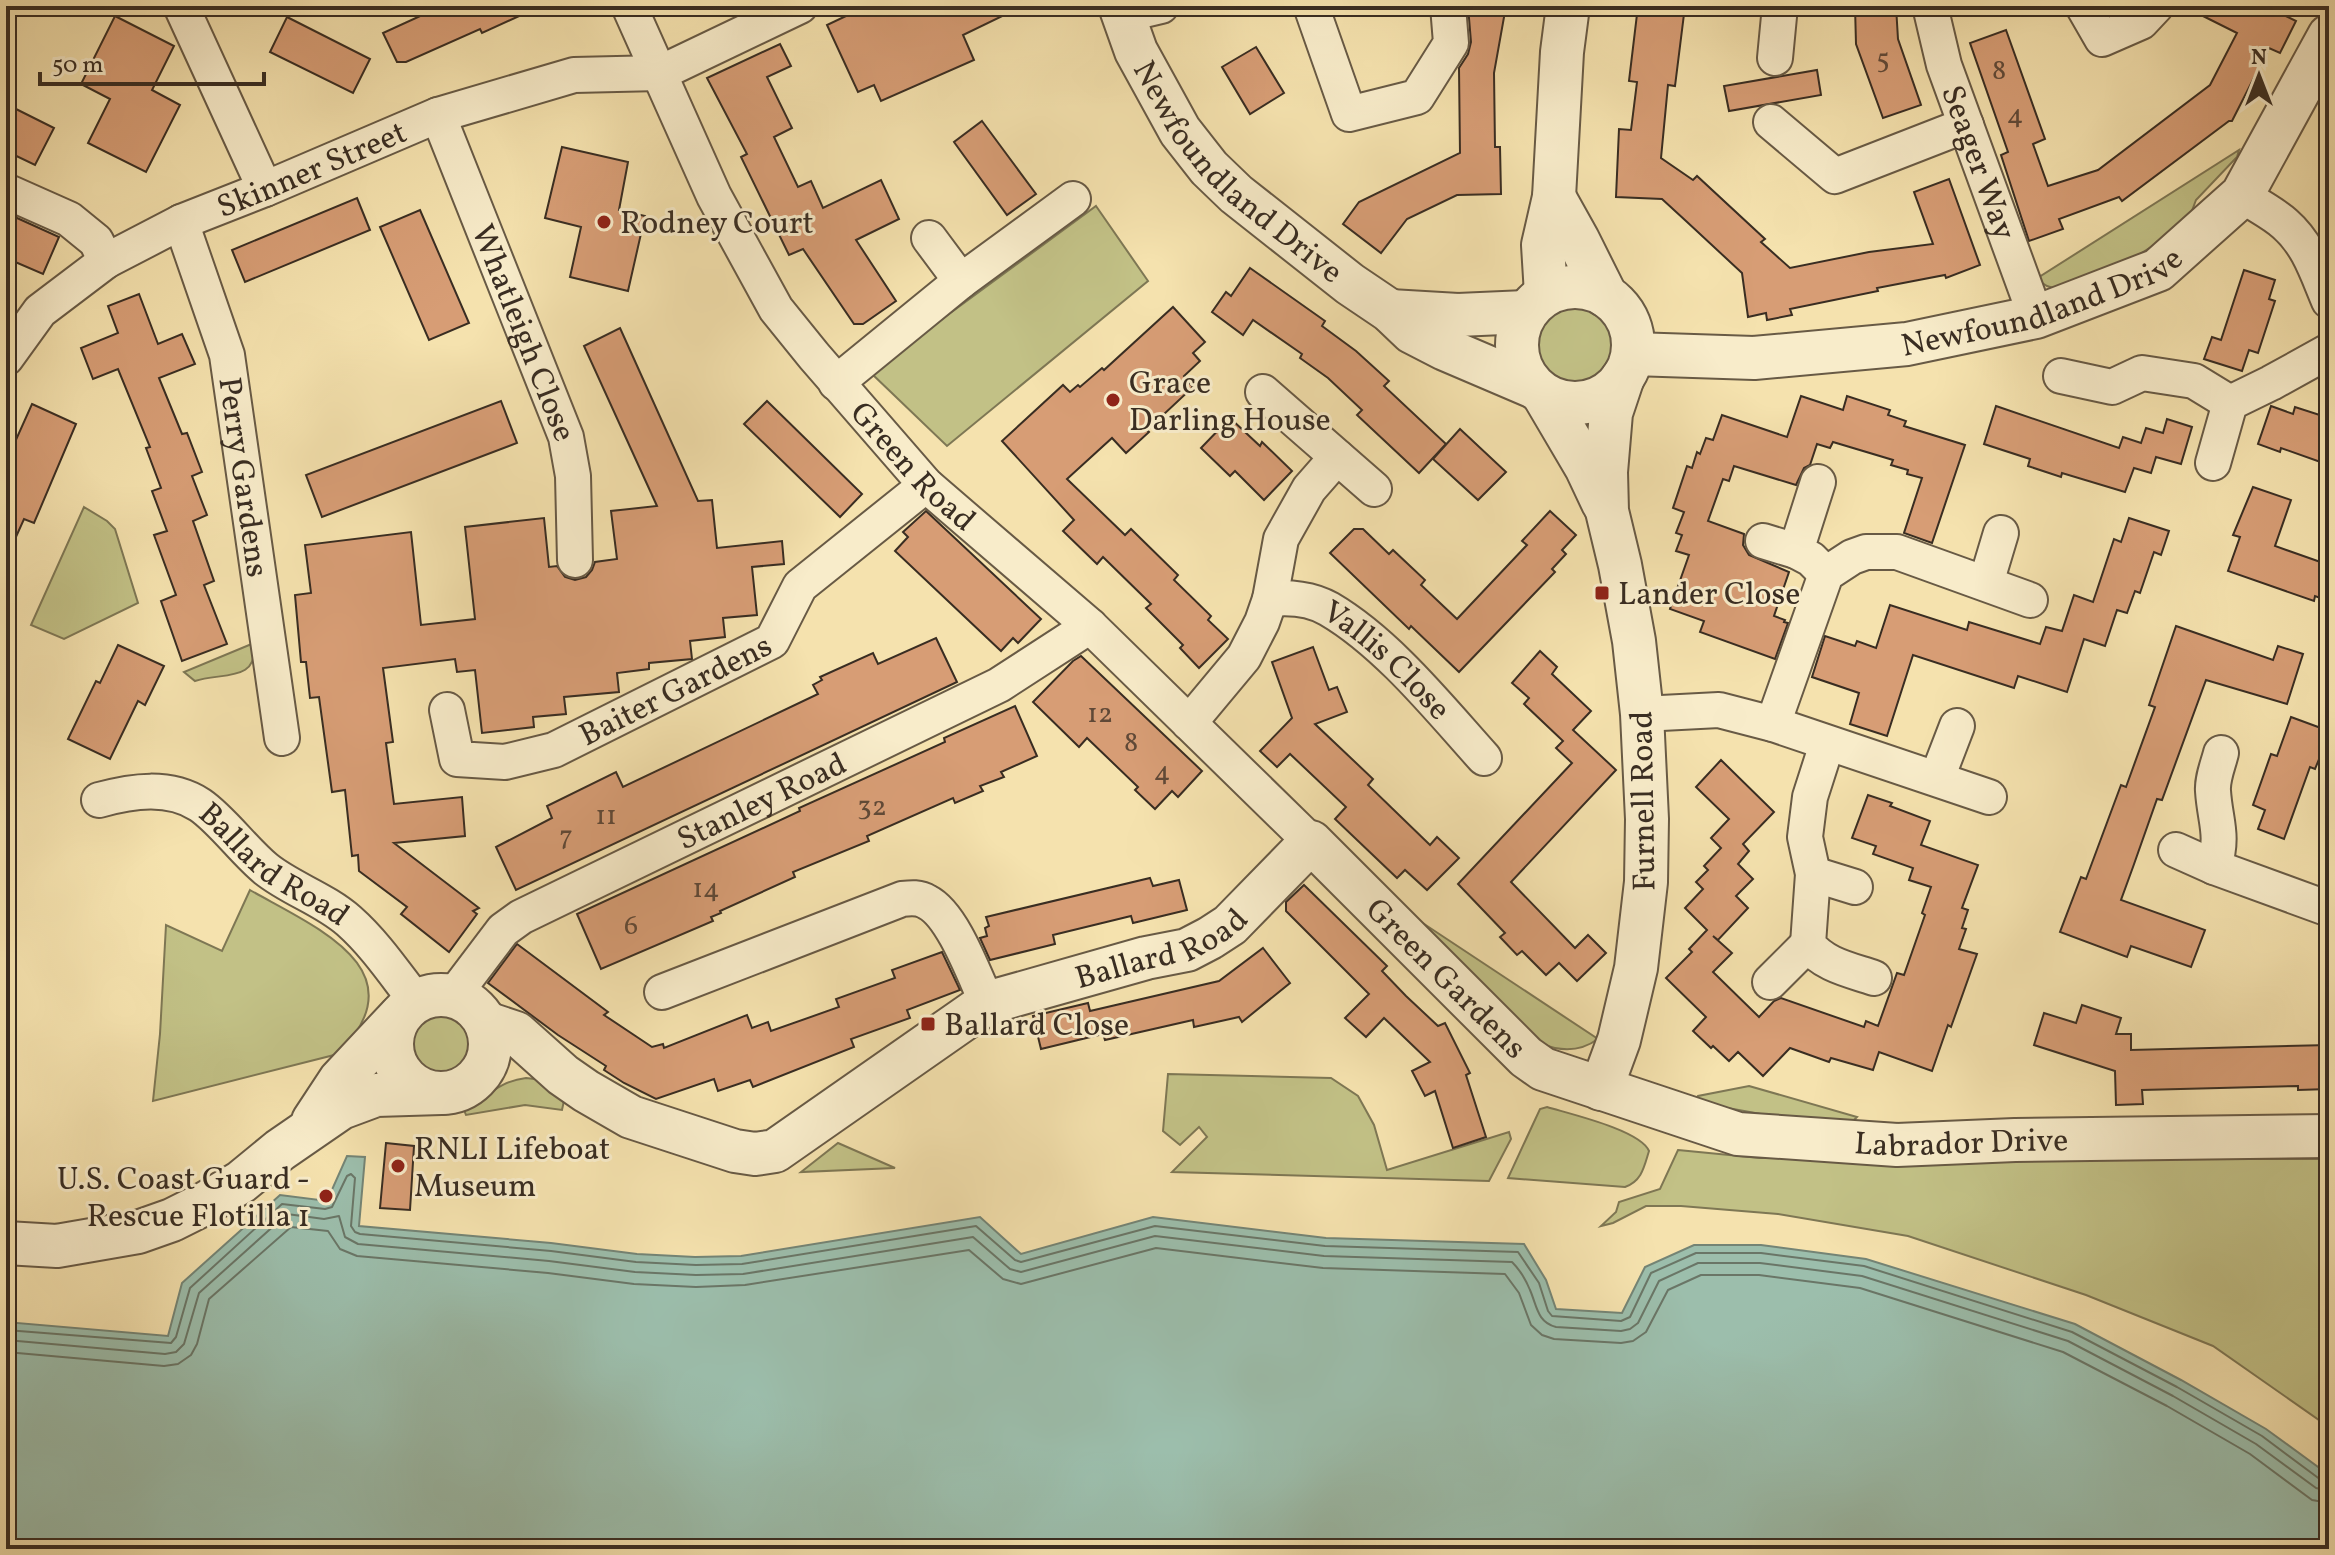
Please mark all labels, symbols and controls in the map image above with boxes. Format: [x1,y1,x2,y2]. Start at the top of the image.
scale bar [40,36,264,86]
north arrow [2219,36,2299,116]
house number: 5 [1876,41,1890,80]
text: N [2251,43,2267,74]
text: 50 m [52,49,104,83]
house number: 8 [1992,52,2006,91]
street label: Newfoundland Drive [1121,53,1351,295]
street label: Seager Way [1928,80,2025,246]
house number: 4 [2007,96,2023,135]
street label: Skinner Street [211,112,414,231]
place label: Rodney Court [620,203,814,247]
marker: Rodney Court [595,213,613,231]
street label: Whatleigh Close [459,218,585,449]
street label: Newfoundland Drive [1898,239,2194,370]
place label: Grace Darling House [1129,363,1331,444]
street label: Perry Gardens [205,375,278,580]
marker: Grace Darling House [1104,391,1122,409]
street label: Green Road [838,393,984,543]
place label: Lander Close [1618,574,1800,618]
marker: Lander Close [1593,584,1611,602]
street label: Vallis Close [1313,591,1459,731]
street label: Baiter Gardens [573,625,780,759]
house number: 12 [1087,695,1113,734]
street label: Furnell Road [1621,710,1669,892]
house number: 8 [1124,724,1138,763]
street label: Stanley Road [670,743,855,863]
house number: 4 [1154,753,1170,792]
house number: 32 [857,788,887,827]
street label: Ballard Road [188,794,357,939]
house number: 11 [595,797,617,836]
house number: 7 [559,817,573,856]
house number: 14 [692,870,720,909]
street label: Green Gardens [1354,890,1535,1070]
street label: Ballard Road [1071,900,1260,1002]
house number: 6 [624,907,638,946]
place label: Ballard Close [944,1005,1129,1049]
marker: Ballard Close [919,1015,937,1033]
street label: Labrador Drive [1853,1120,2068,1170]
place label: RNLI Lifeboat Museum [414,1129,610,1210]
marker: RNLI Lifeboat Museum [389,1157,407,1175]
place label: U.S. Coast Guard - Rescue Flotilla 1 [57,1159,310,1240]
marker: U.S. Coast Guard - Rescue Flotilla 1 [317,1187,335,1205]

